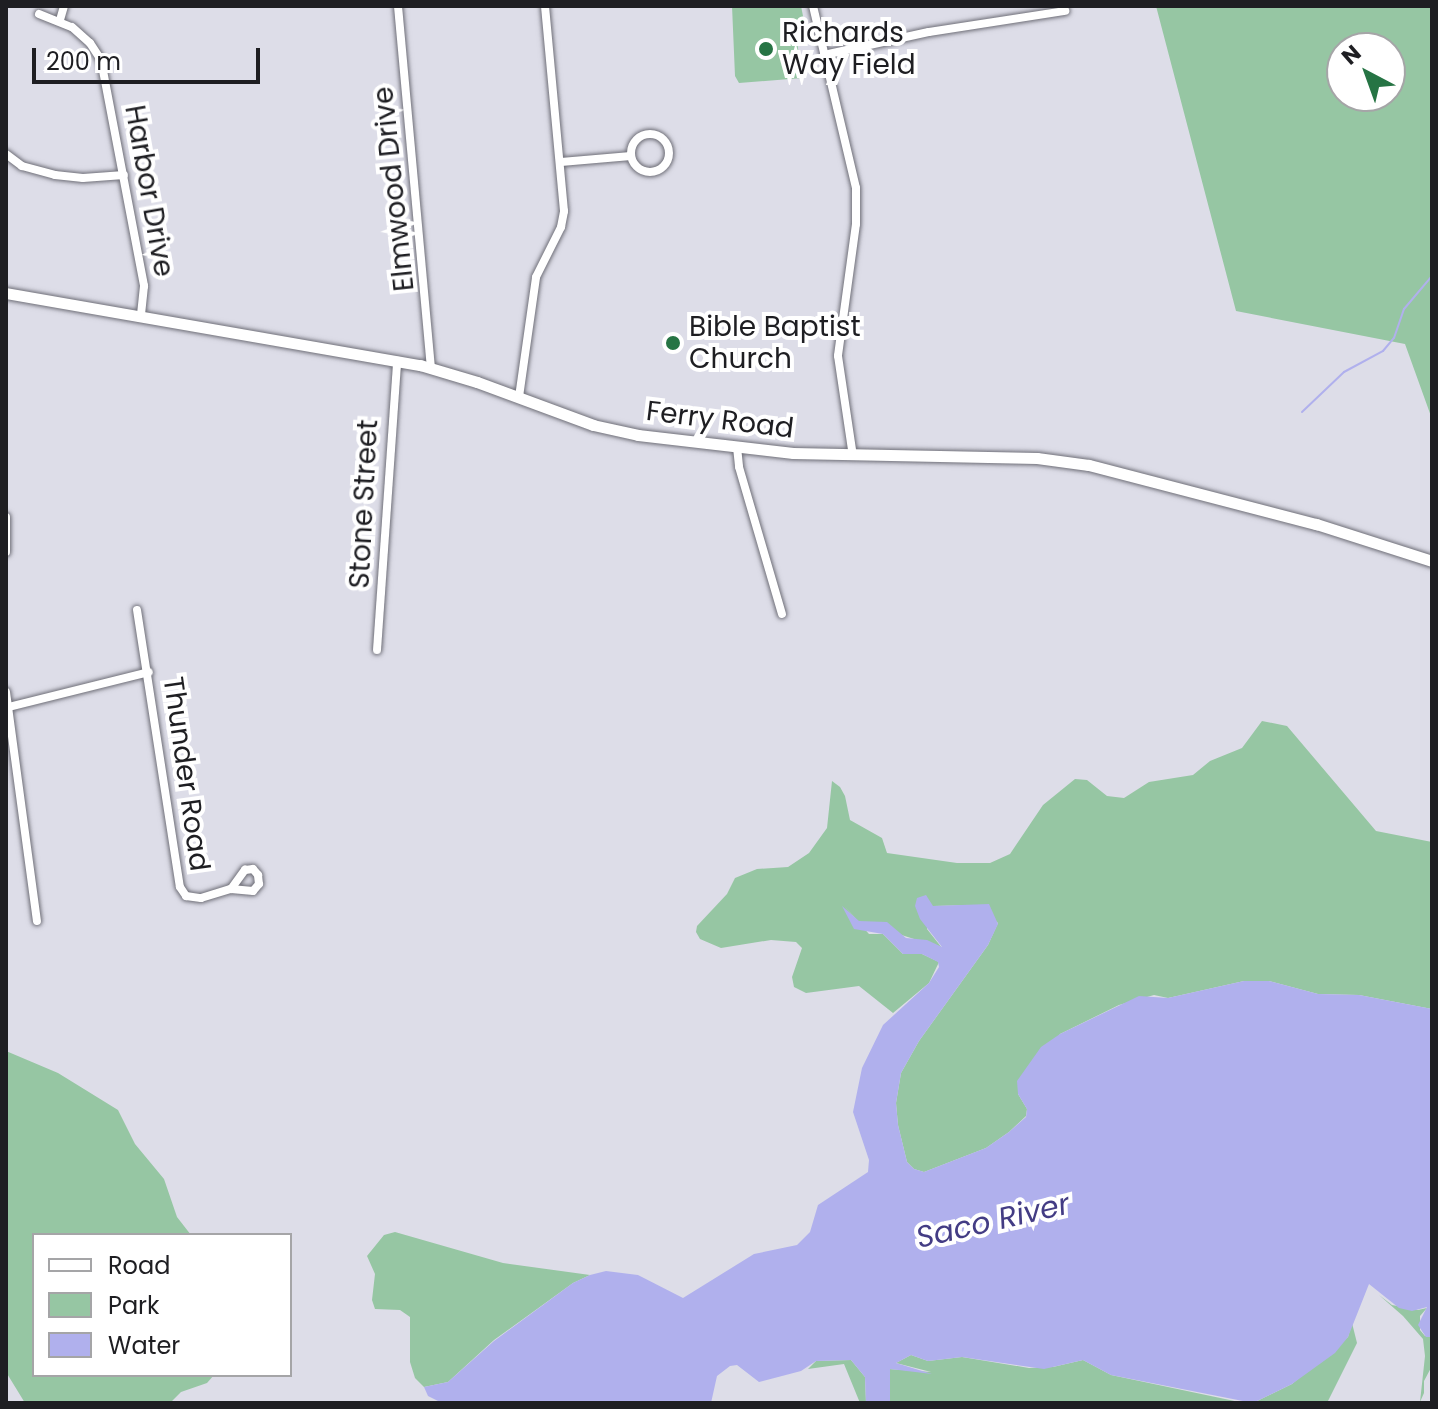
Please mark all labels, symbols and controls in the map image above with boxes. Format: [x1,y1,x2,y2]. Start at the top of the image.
place label: Richards Way Field [782,16,916,82]
scale bar [36,32,264,82]
north arrow [1326,32,1406,112]
text: N [1335,38,1368,72]
marker: Richards Way Field [757,40,775,58]
text: 200 m [46,45,121,78]
street label: Elmwood Drive [367,85,421,293]
street label: Harbor Drive [117,103,181,279]
place label: Bible Baptist Church [689,310,861,376]
marker: Bible Baptist Church [664,334,682,352]
street label: Ferry Road [644,394,796,446]
street label: Stone Street [343,419,385,589]
street label: Thunder Road [156,675,216,873]
water label: Saco River [913,1186,1073,1256]
legend [32,1233,292,1377]
text: Road [108,1249,170,1282]
text: Park [108,1289,159,1322]
text: Water [108,1329,180,1362]

